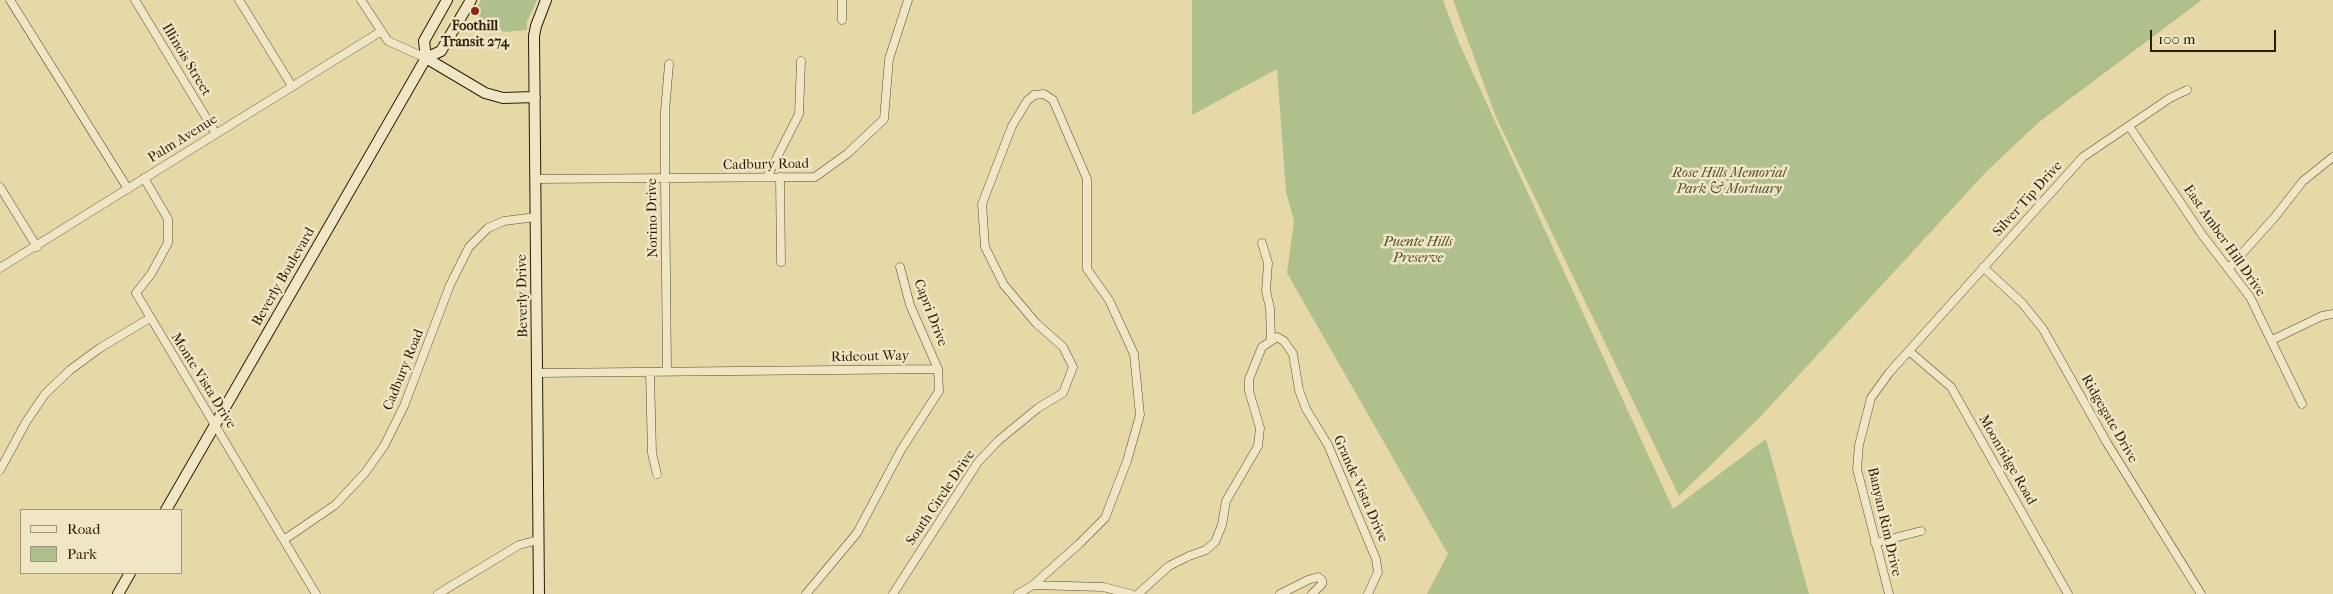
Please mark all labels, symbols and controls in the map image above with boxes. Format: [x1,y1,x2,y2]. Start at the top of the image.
marker: Foothill Transit 274 [469,5,481,17]
place label: Foothill Transit 274 [441,19,509,52]
scale bar [2153,20,2279,52]
street label: Illinois Street [158,21,214,99]
text: 100 m [2158,30,2196,48]
street label: Palm Avenue [145,111,221,167]
street label: Cadbury Road [723,156,809,174]
street label: Silver Tip Drive [1990,158,2066,240]
park label: Rose Hills Memorial Park & Mortuary [1672,166,1786,198]
street label: Norino Drive [644,178,662,258]
street label: East Amber Hill Drive [2179,182,2269,300]
street label: Beverly Boulevard [249,225,319,329]
park label: Puente Hills Preserve [1383,235,1453,268]
street label: Beverly Drive [514,254,532,338]
street label: Capri Drive [909,277,951,349]
street label: Cadbury Road [380,327,428,413]
street label: Monte Vista Drive [167,330,239,432]
street label: Rideout Way [831,348,909,366]
street label: Ridgegate Drive [2077,372,2141,466]
street label: Moonridge Road [1974,412,2040,508]
street label: Grande Vista Drive [1329,433,1391,545]
street label: South Circle Drive [903,447,979,549]
street label: Banyan Rim Drive [1863,466,1905,578]
legend [20,509,182,574]
text: Road [67,520,100,538]
text: Park [67,545,97,563]

